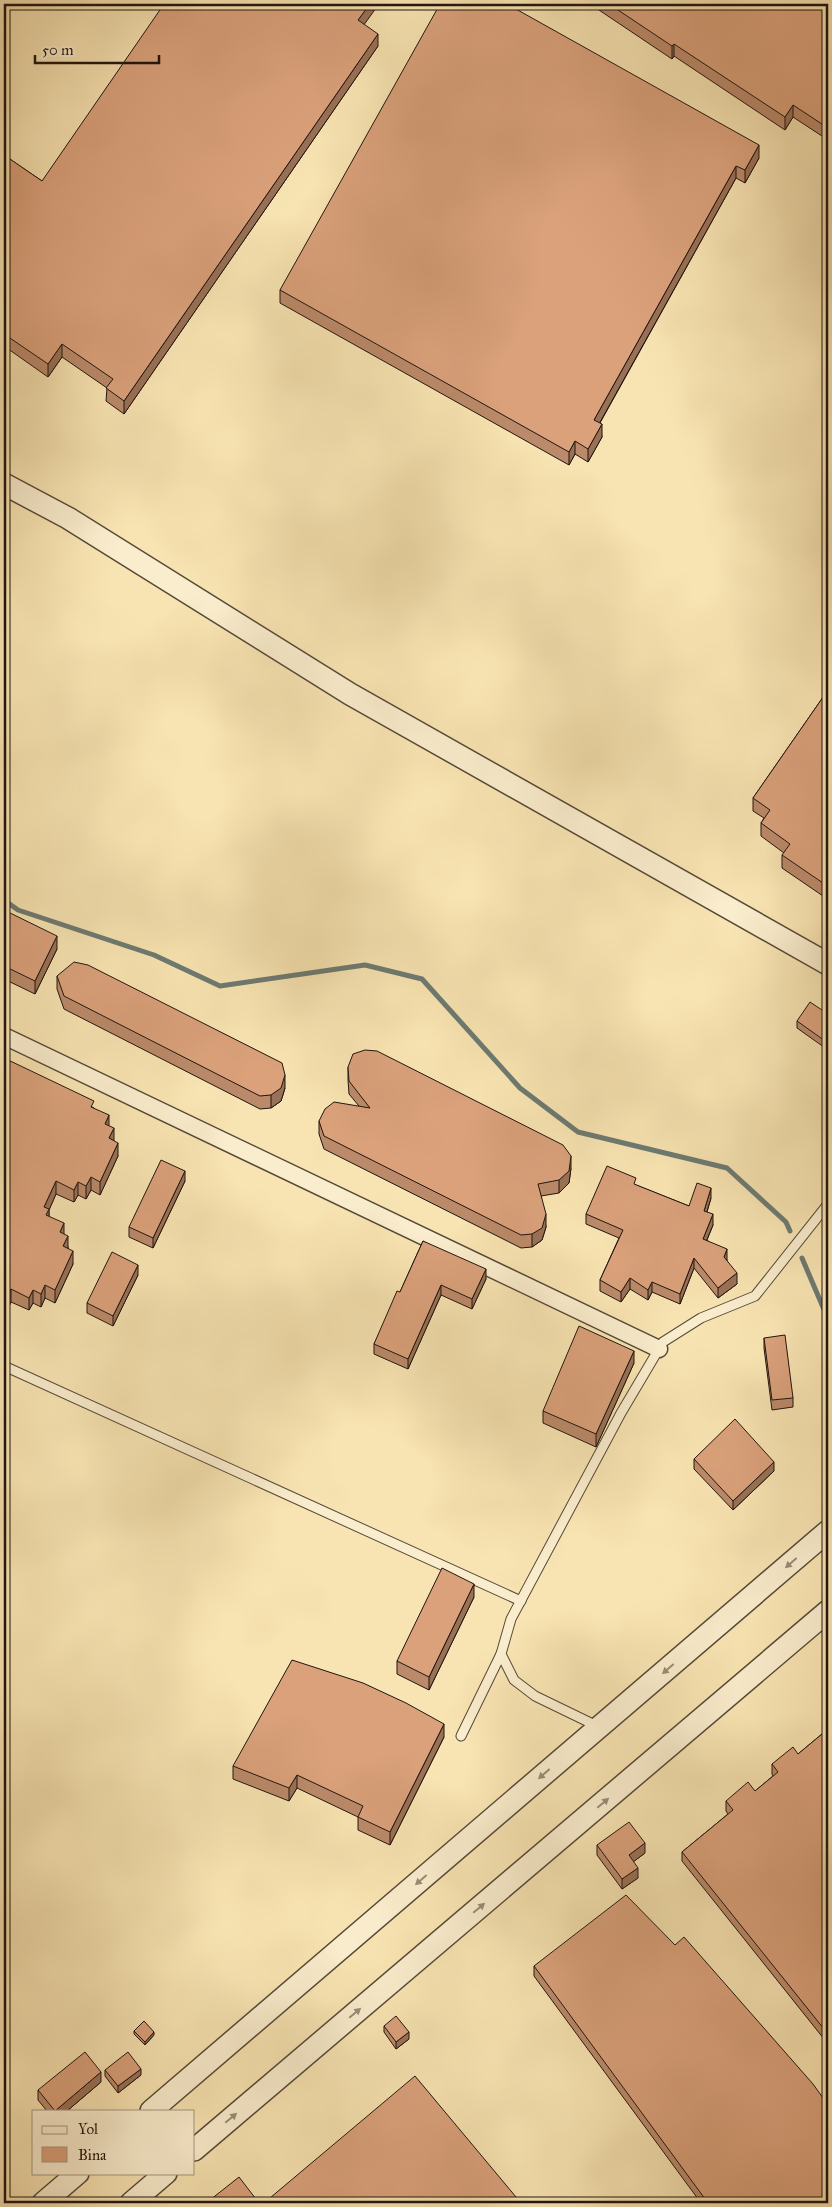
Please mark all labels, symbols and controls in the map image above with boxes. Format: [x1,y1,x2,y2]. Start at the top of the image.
scale bar [35,32,159,64]
text: 50 m [42,41,74,59]
one-way arrow [786,1557,798,1569]
one-way arrow [661,1663,674,1674]
one-way arrow [538,1768,550,1779]
one-way arrow [596,1797,609,1808]
one-way arrow [414,1874,427,1885]
one-way arrow [472,1902,484,1914]
one-way arrow [348,2007,360,2019]
legend [32,2110,195,2174]
one-way arrow [224,2113,237,2124]
text: Yol [78,2120,99,2138]
text: Bina [78,2146,107,2164]

